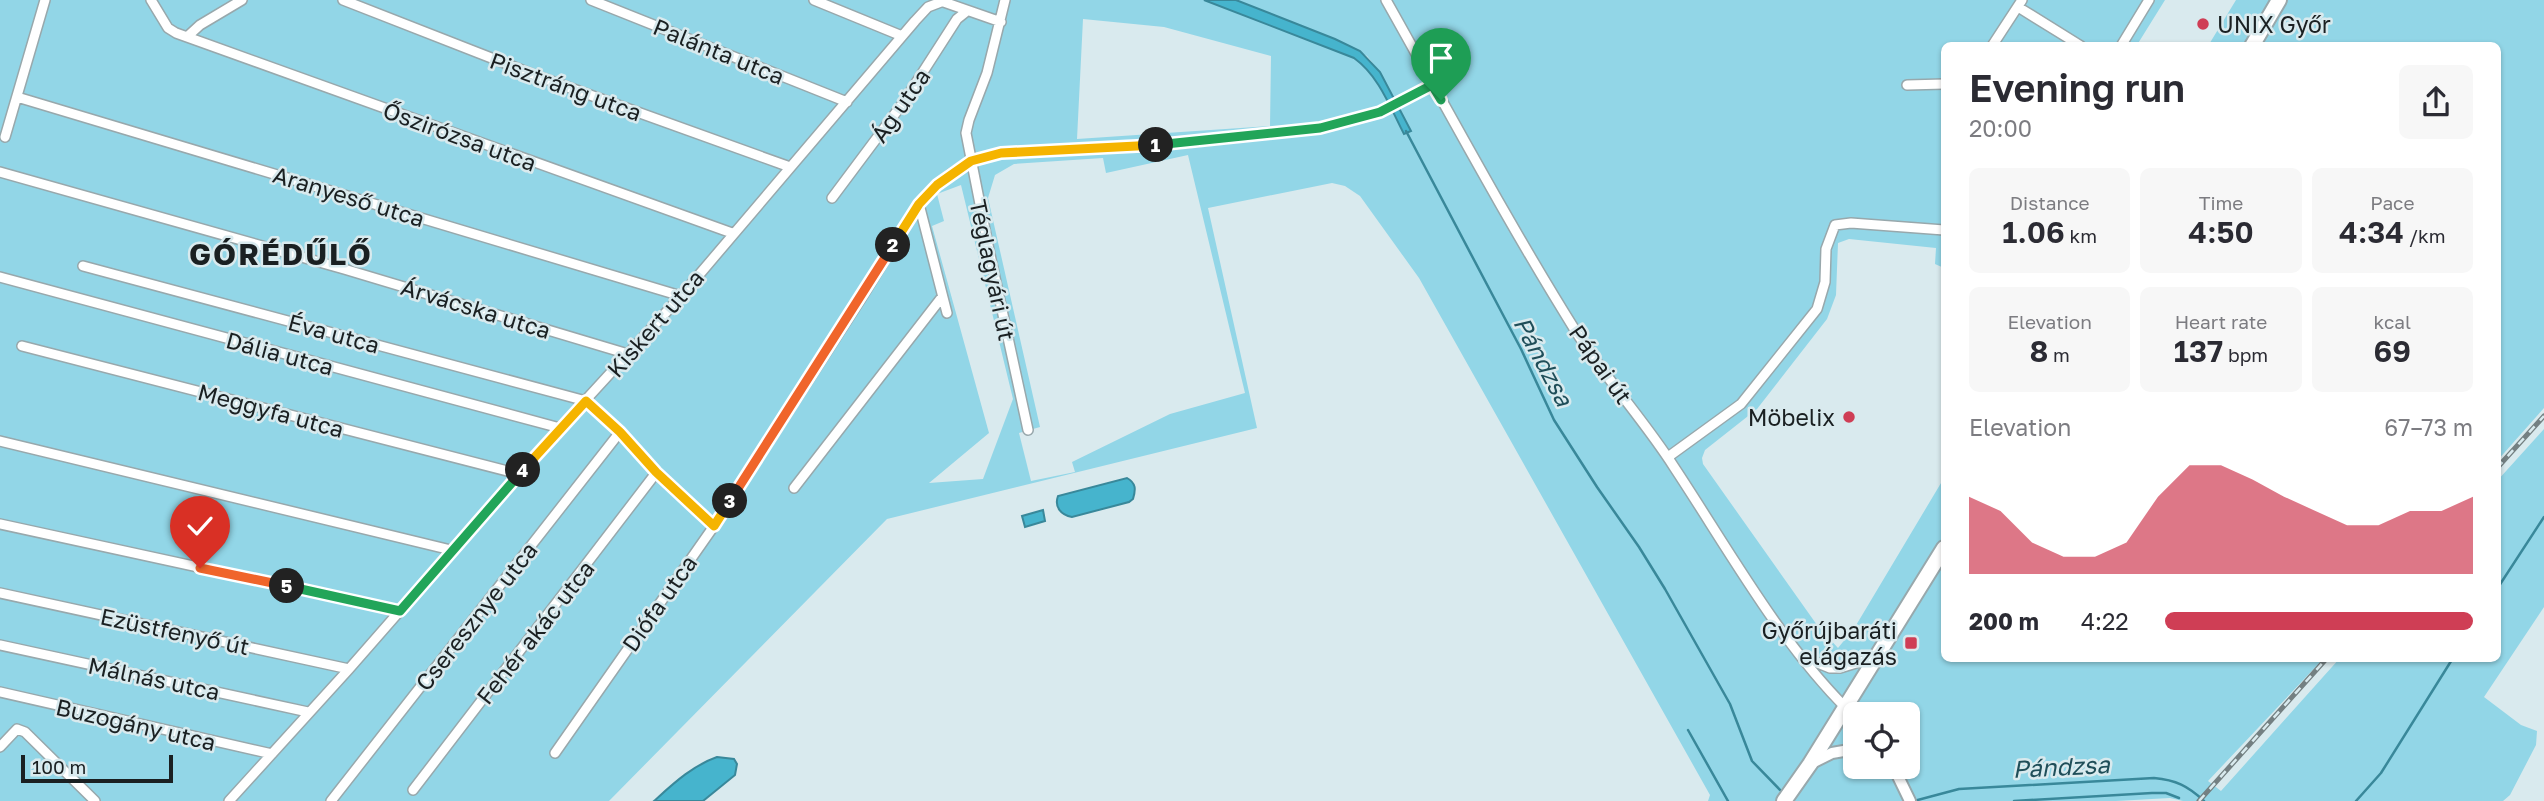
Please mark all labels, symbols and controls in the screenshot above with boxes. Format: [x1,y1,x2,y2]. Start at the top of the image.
place label: UNIX Győr [2217,10,2331,38]
street label: Palánta utca [649,12,789,90]
marker: UNIX Győr [2195,16,2211,32]
pin [1411,28,1471,100]
icon: arrive [1422,39,1460,77]
street label: Pisztráng utca [486,46,646,126]
street label: Ág utca [865,63,935,147]
text: Evening run [1969,65,2185,110]
button: share [2399,65,2473,139]
street label: Őszirózsa utca [380,95,540,177]
text: 20:00 [1969,114,2032,142]
pin: 1 [1138,128,1174,162]
text: 1 [1151,133,1160,156]
street label: Aranyeső utca [270,160,428,232]
text: Distance [2010,191,2090,214]
text: Time [2199,191,2243,214]
text: Pace [2370,191,2415,214]
street label: Téglagyári út [964,197,1022,343]
text: 1.06 [2002,214,2065,250]
text: 4:50 [2188,214,2254,250]
text: 4:34 [2339,214,2404,250]
text: km [2065,224,2097,247]
text: /km [2404,224,2446,247]
pin: 2 [876,228,910,262]
text: 2 [887,233,898,256]
district label: GÓRÉDŰLŐ [189,236,373,272]
street label: Kiskert utca [601,264,709,382]
street label: Árvácska utca [398,272,554,344]
street label: Éva utca [285,307,383,359]
text: Elevation [2007,310,2092,333]
text: Heart rate [2175,310,2267,333]
text: kcal [2374,310,2411,333]
water label: Pándzsa [1508,311,1580,412]
street label: Pápai út [1564,319,1638,409]
street label: Dália utca [223,325,337,381]
text: 8 [2029,333,2048,369]
text: 137 [2174,333,2223,369]
text: 69 [2374,333,2411,369]
text: m [2048,343,2070,366]
text: bpm [2223,343,2268,366]
street label: Meggyfa utca [195,377,347,443]
place label: Möbelix [1748,403,1835,431]
marker: Möbelix [1841,409,1857,425]
text: Elevation [1969,413,2071,441]
text: 67–73 m [2384,413,2473,441]
pin: 4 [505,452,540,488]
text: 4 [517,458,528,481]
pin: 3 [712,484,748,518]
text: 3 [724,489,735,512]
pin [170,496,230,568]
icon: check [181,507,219,545]
street label: Cseresznye utca [409,536,543,696]
street label: Diófa utca [616,549,702,657]
street label: Fehér akác utca [470,555,600,709]
pin: 5 [270,568,304,604]
text: 5 [281,574,292,597]
street label: Ezüstfenyő út [98,602,252,660]
text: 200 m [1969,607,2039,635]
text: 4:22 [2081,607,2129,635]
place label: Győrújbaráti elágazás [1762,616,1897,670]
marker: Győrújbaráti elágazás [1903,635,1919,651]
street label: Málnás utca [86,650,222,706]
street label: Buzogány utca [53,692,219,756]
map controls [1843,702,1920,779]
button: locate [1843,702,1920,779]
water label: Pándzsa [2012,749,2112,783]
scale bar [21,752,173,784]
text: 100 m [32,755,86,778]

